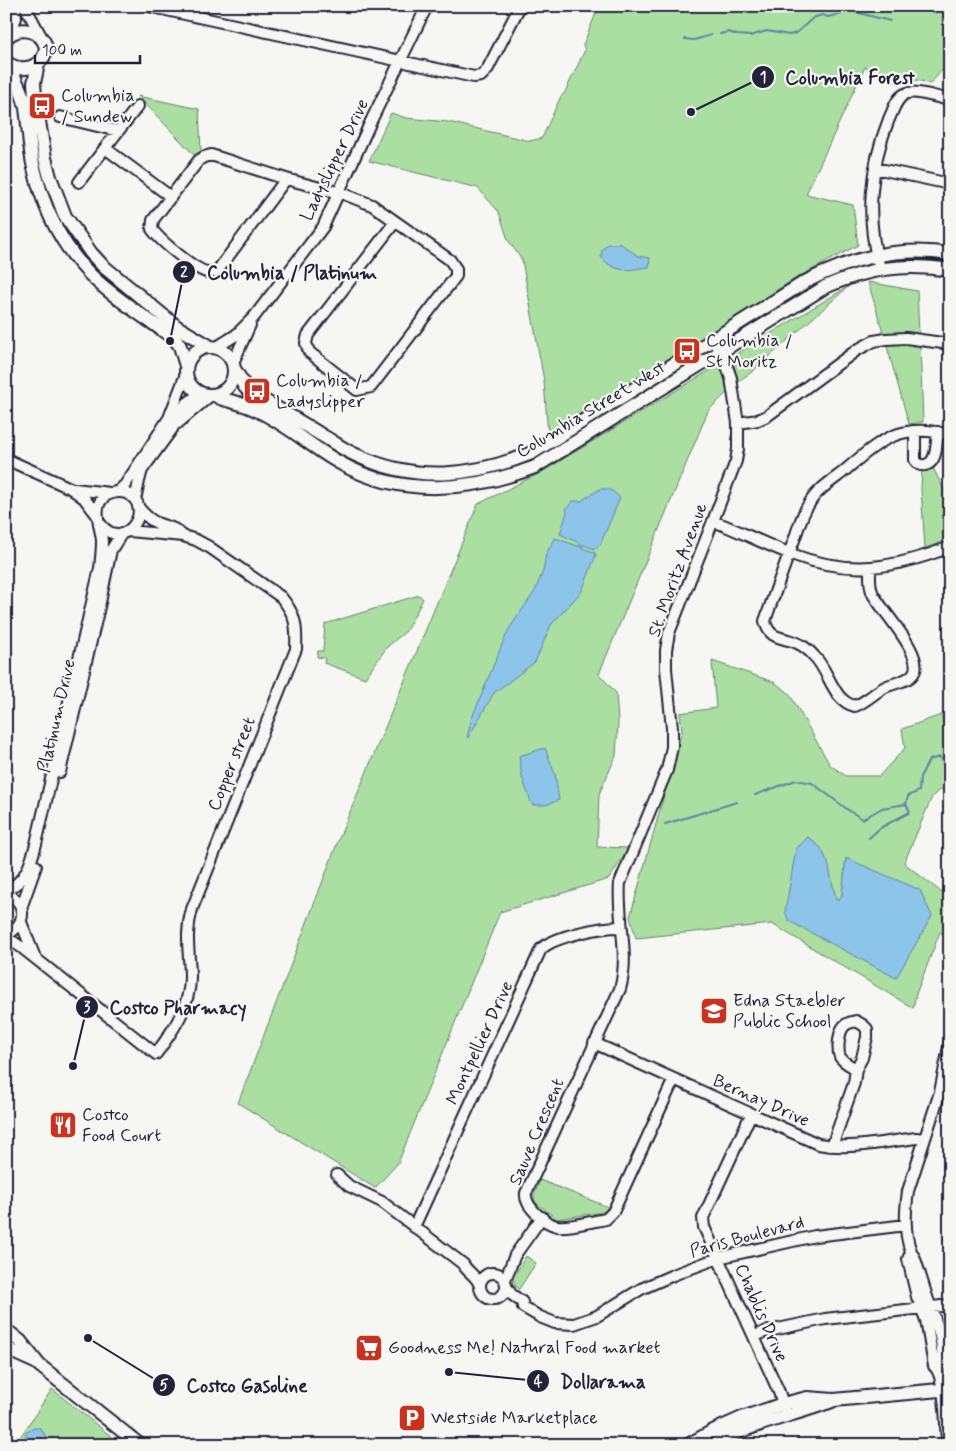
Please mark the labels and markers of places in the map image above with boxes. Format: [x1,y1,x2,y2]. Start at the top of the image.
callout: Columbia Forest [750,60,926,94]
place label: Columbia / Sundew [61,84,135,129]
bus stop icon: Columbia / Sundew [27,91,57,121]
callout: Columbia / Platinum [172,255,387,289]
place label: Columbia / St Moritz [706,329,793,374]
bus stop icon: Columbia / St Moritz [672,336,702,366]
place label: Columbia / Ladyslipper [276,369,365,414]
bus stop icon: Columbia / Ladyslipper [242,376,272,406]
place label: Edna Staebler Public School [733,989,846,1034]
callout: Costco Pharmacy [75,990,255,1024]
school or university icon: Edna Staebler Public School [699,996,729,1026]
place label: Costco Food Court [82,1103,162,1148]
restaurant icon: Costco Food Court [48,1110,78,1140]
supermarket icon: Goodness Me! Natural Food market [354,1333,384,1363]
place label: Goodness Me! Natural Food market [388,1336,661,1360]
callout: Dollarama [525,1364,656,1398]
callout: Costco Gasoline [151,1368,318,1402]
parking icon: Westside Marketplace [397,1403,427,1433]
place label: Westside Marketplace [431,1406,598,1430]

